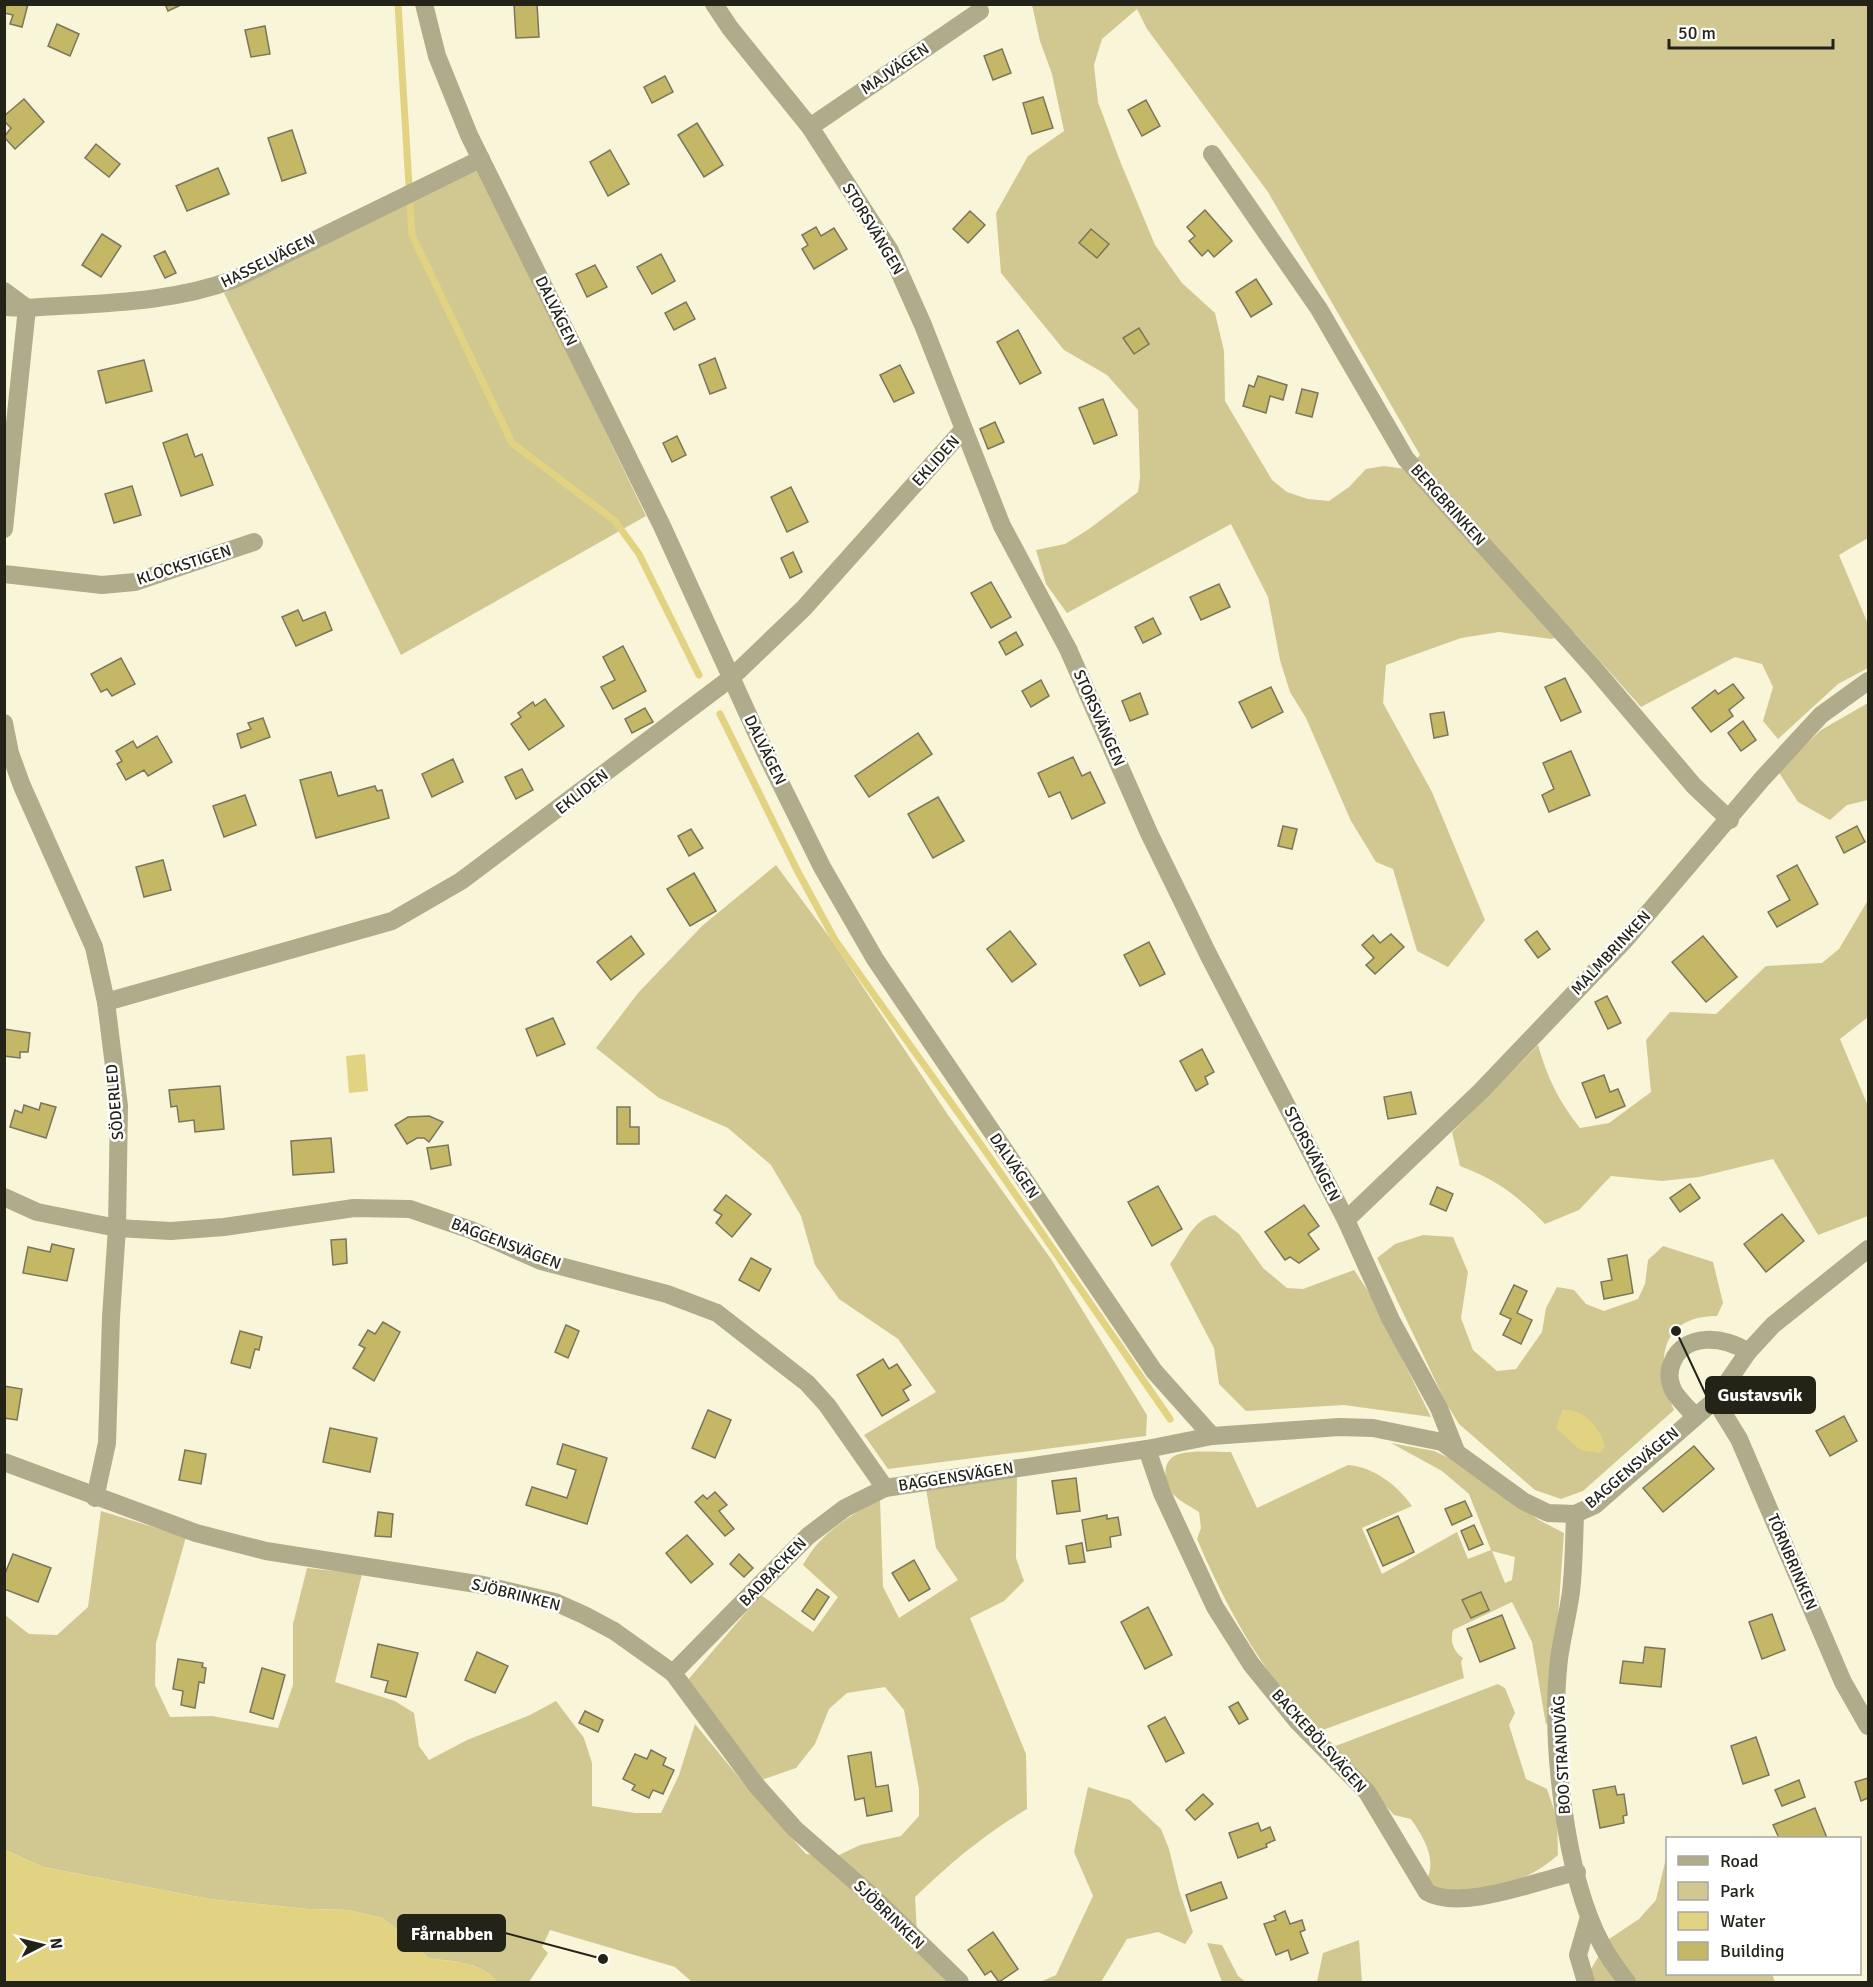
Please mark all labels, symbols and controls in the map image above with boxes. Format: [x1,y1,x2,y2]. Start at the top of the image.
scale bar [1669,12,1832,50]
text: 50 m [1678,22,1716,44]
street label: MAJVÄGEN [857,39,933,99]
street label: STORSVÄNGEN [838,179,908,279]
street label: HASSELVÄGEN [218,230,318,292]
street label: DALVÄGEN [531,273,581,349]
street label: EKLIDEN [908,431,964,491]
street label: BERGBRINKEN [1406,460,1490,550]
street label: KLOCKSTIGEN [134,540,234,590]
street label: STORSVÄNGEN [1069,667,1129,769]
street label: DALVÄGEN [740,712,790,788]
street label: EKLIDEN [552,765,612,819]
street label: MALMBRINKEN [1567,907,1655,999]
street label: SÖDERLED [102,1063,128,1141]
street label: STORSVÄNGEN [1280,1103,1344,1205]
street label: DALVÄGEN [985,1129,1043,1203]
street label: BAGGENSVÄGEN [448,1214,564,1274]
callout: Gustavsvik [1706,1377,1815,1413]
text: Gustavsvik [1718,1384,1803,1406]
street label: BAGGENSVÄGEN [1581,1423,1683,1513]
street label: BAGGENSVÄGEN [897,1458,1015,1496]
street label: TÖRNBRINKEN [1763,1511,1821,1613]
street label: BADBACKEN [735,1533,811,1611]
street label: SJÖBRINKEN [470,1574,562,1616]
street label: BACKEBÖLSVÄGEN [1267,1685,1371,1797]
street label: BOO STRANDVÄG [1549,1695,1575,1815]
legend [1666,1837,1861,1975]
text: Road [1720,1850,1759,1872]
street label: SJÖBRINKEN [849,1876,929,1954]
text: Park [1720,1880,1755,1902]
text: Water [1720,1910,1766,1932]
north arrow [12,1915,72,1975]
callout: Fårnabben [398,1915,505,1951]
text: Fårnabben [411,1923,493,1945]
text: N [45,1937,66,1950]
text: Building [1720,1940,1784,1962]

